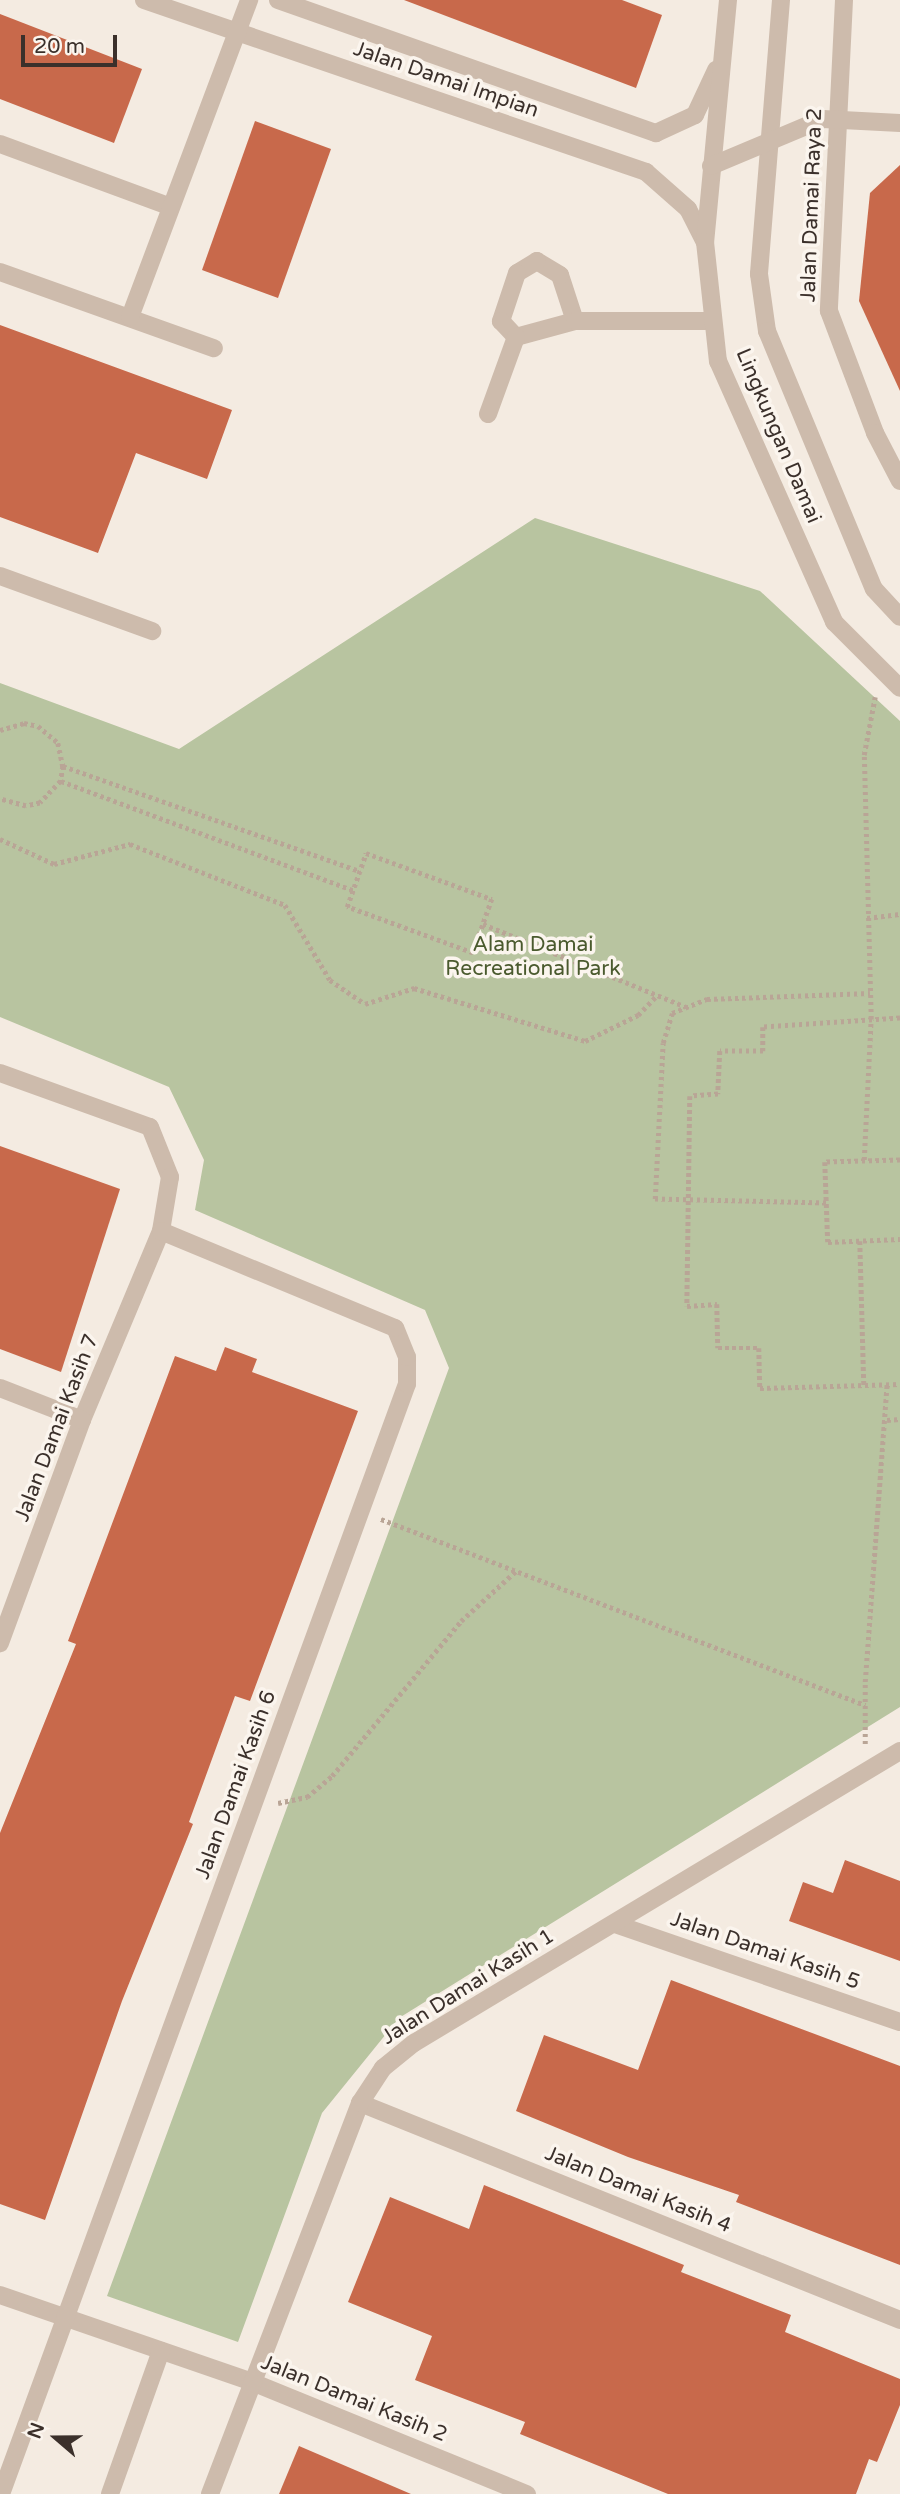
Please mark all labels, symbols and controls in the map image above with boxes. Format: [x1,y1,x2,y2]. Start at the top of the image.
scale bar [24,21,121,65]
text: 20 m [34,34,85,59]
street label: Jalan Damai Impian [350,36,542,124]
street label: Jalan Damai Raya 2 [796,108,828,302]
street label: Lingkungan Damai [730,345,826,527]
park label: Alam Damai Recreational Park [445,932,621,982]
street label: Jalan Damai Kasih 7 [10,1331,104,1525]
street label: Jalan Damai Kasih 6 [190,1687,282,1883]
street label: Jalan Damai Kasih 5 [667,1907,863,1995]
street label: Jalan Damai Kasih 1 [377,1924,559,2050]
street label: Jalan Damai Kasih 4 [541,2141,735,2239]
street label: Jalan Damai Kasih 2 [257,2350,451,2448]
north arrow [21,2403,91,2473]
text: N [23,2420,49,2442]

